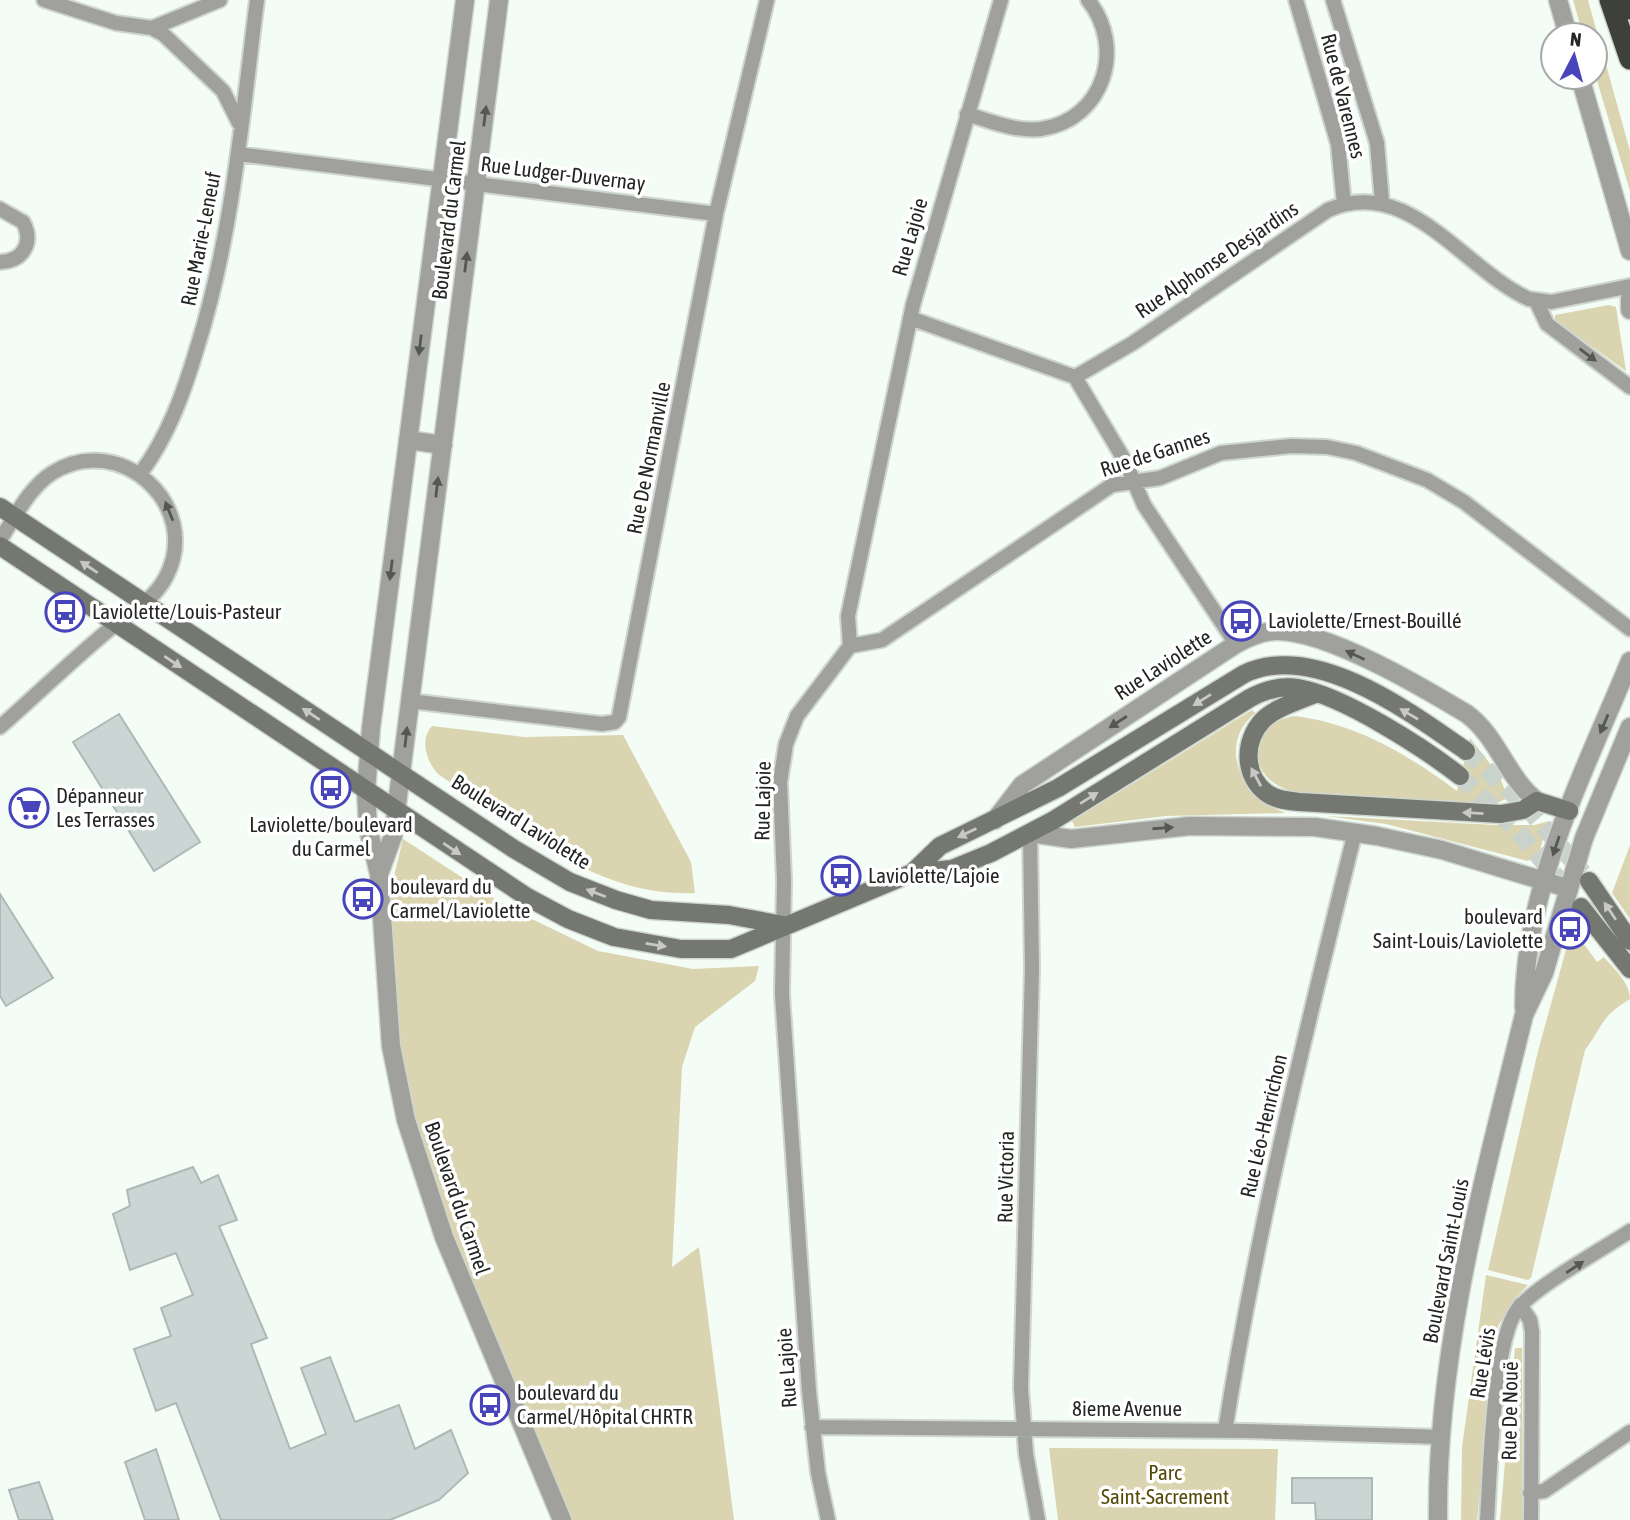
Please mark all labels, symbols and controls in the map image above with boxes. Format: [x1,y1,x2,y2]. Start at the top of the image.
north arrow [1539,21,1609,91]
text: N [1569,28,1583,51]
street label: Rue de Varennes [1317,31,1371,161]
one-way arrow [479,105,490,127]
street label: Boulevard du Carmel [426,138,470,301]
street label: Rue Ludger-Duvernay [480,151,647,195]
street label: Rue Marie-Leneuf [175,170,225,308]
street label: Rue Lajoie [886,195,932,278]
street label: Rue Alphonse Desjardins [1131,196,1302,322]
one-way arrow [461,250,472,272]
one-way arrow [415,334,426,356]
one-way arrow [1579,348,1597,362]
street label: Rue De Normanville [621,380,675,536]
street label: Rue de Gannes [1097,423,1212,481]
one-way arrow [432,476,443,498]
one-way arrow [163,500,174,521]
one-way arrow [386,559,397,581]
one-way arrow [80,560,98,574]
bus stop icon: Laviolette/Louis-Pasteur [44,591,86,633]
place label: Laviolette/Louis-Pasteur [92,599,282,623]
bus stop icon: Laviolette/Ernest-Bouillé [1220,600,1262,642]
place label: Laviolette/Ernest-Bouillé [1268,608,1461,632]
street label: Rue Laviolette [1110,624,1215,704]
one-way arrow [1344,649,1365,660]
one-way arrow [164,655,182,669]
one-way arrow [1192,694,1211,706]
one-way arrow [302,707,320,721]
one-way arrow [1399,708,1418,720]
one-way arrow [1598,714,1610,734]
one-way arrow [1108,715,1127,728]
one-way arrow [400,726,411,748]
street label: Rue Lajoie [749,761,775,841]
bus stop icon: Laviolette/boulevard du Carmel [310,767,352,809]
one-way arrow [1250,767,1262,787]
street label: Boulevard Laviolette [448,769,595,874]
place label: Dépanneur Les Terrasses [56,783,155,831]
supermarket icon: Dépanneur Les Terrasses [8,787,50,829]
one-way arrow [1079,792,1098,805]
one-way arrow [1462,807,1484,818]
place label: Laviolette/boulevard du Carmel [249,812,413,860]
one-way arrow [1152,822,1174,833]
one-way arrow [957,827,977,839]
one-way arrow [1550,835,1561,856]
one-way arrow [443,842,462,855]
bus stop icon: Laviolette/Lajoie [820,855,862,897]
place label: Laviolette/Lajoie [868,863,1000,887]
place label: boulevard du Carmel/Laviolette [390,874,530,922]
bus stop icon: boulevard du Carmel/Laviolette [342,878,384,920]
one-way arrow [586,888,607,899]
one-way arrow [1603,902,1617,920]
place label: boulevard Saint-Louis/Laviolette [1373,904,1543,952]
bus stop icon: boulevard Saint-Louis/Laviolette [1549,908,1591,950]
one-way arrow [645,940,667,951]
street label: Rue Léo-Henrichon [1235,1052,1291,1200]
street label: Boulevard du Carmel [420,1118,496,1278]
street label: Rue Victoria [992,1131,1018,1223]
street label: Boulevard Saint-Louis [1417,1176,1473,1345]
one-way arrow [1565,1261,1585,1274]
street label: Rue Lévis [1465,1326,1499,1400]
street label: Rue Lajoie [771,1327,801,1409]
street label: Rue De Nouë [1496,1361,1522,1461]
place label: boulevard du Carmel/Hôpital CHRTR [517,1380,693,1428]
bus stop icon: boulevard du Carmel/Hôpital CHRTR [469,1384,511,1426]
street label: 8ieme Avenue [1072,1396,1182,1420]
park label: Parc Saint-Sacrement [1101,1460,1229,1508]

